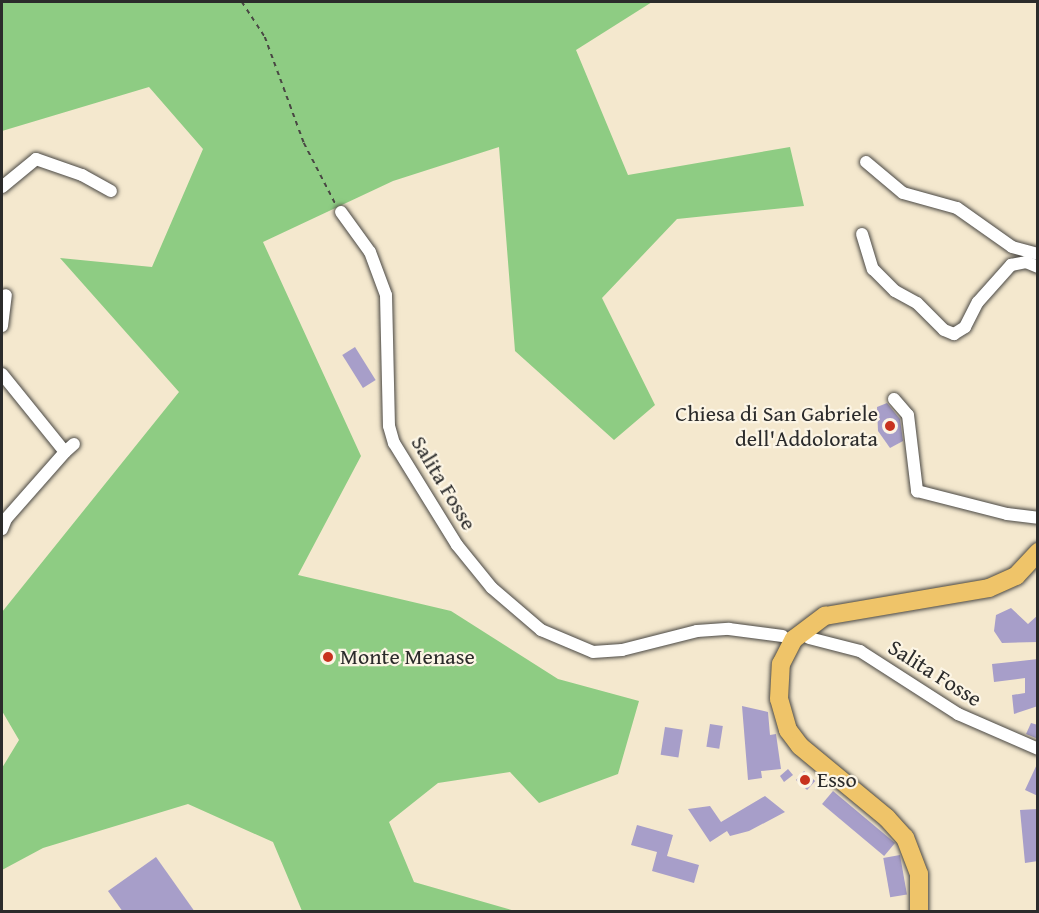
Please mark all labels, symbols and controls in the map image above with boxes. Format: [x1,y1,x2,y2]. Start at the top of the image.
place label: Chiesa di San Gabriele dell'Addolorata [675,400,878,452]
marker: Chiesa di San Gabriele dell'Addolorata [883,419,897,433]
street label: Salita Fosse [406,431,482,535]
street label: Salita Fosse [883,634,987,712]
place label: Monte Menase [340,644,475,670]
marker: Monte Menase [321,650,335,664]
place label: Esso [817,767,857,793]
marker: Esso [798,773,812,787]

